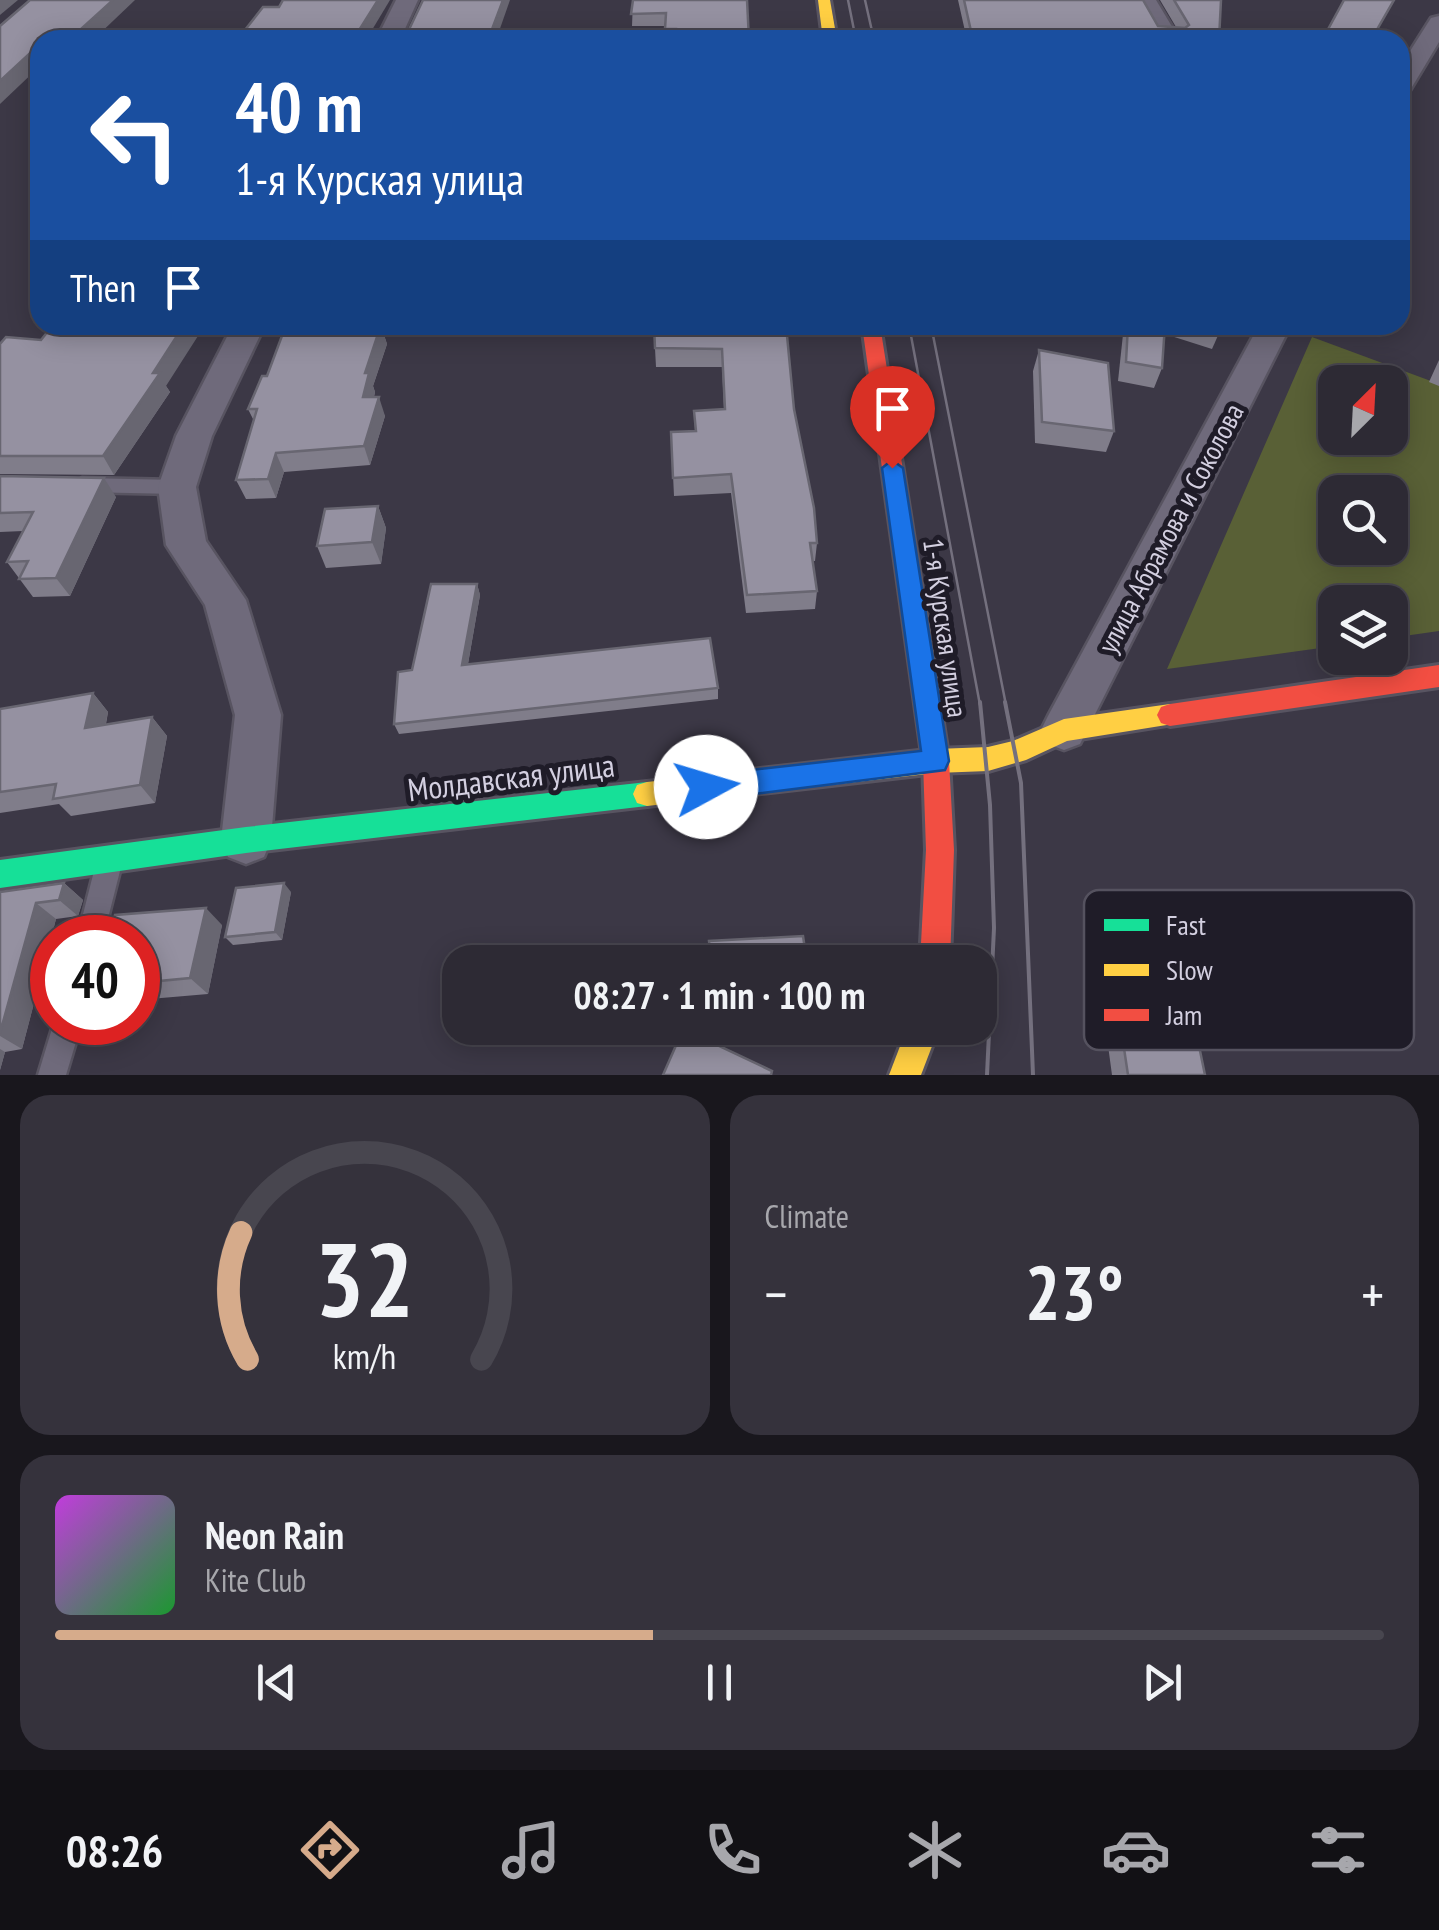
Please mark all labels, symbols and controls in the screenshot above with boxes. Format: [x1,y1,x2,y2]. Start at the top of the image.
text: 40 m [235,61,363,151]
icon: left [70,70,200,200]
text: 1-я Курская улица [235,149,524,207]
icon: arrive [156,260,211,315]
text: Then [70,263,136,312]
north arrow [1318,365,1408,455]
map controls [1318,365,1408,675]
pin [850,366,935,469]
icon: arrive [865,381,920,436]
street label: улица Абрамова и Соколова [1089,397,1251,659]
button: search [1318,475,1408,565]
street label: 1-я Курская улица [915,536,977,720]
button: layers [1318,585,1408,675]
position arrow [654,735,758,839]
street label: Молдавская улица [405,743,617,811]
legend [1084,890,1414,1050]
text: Fast [1166,906,1206,943]
speed limit sign: 40 [30,915,160,1045]
text: Slow [1166,951,1213,988]
text: 08:27 · 1 min · 100 m [573,970,866,1019]
text: Jam [1165,996,1202,1033]
text: Climate [765,1195,849,1237]
text: 32 [315,1211,414,1346]
text: 23° [1025,1244,1124,1341]
text: − [765,1258,787,1329]
text: + [1361,1258,1384,1329]
text: km/h [333,1333,396,1379]
text: Neon Rain [205,1510,344,1559]
text: Kite Club [205,1559,306,1601]
icon: previous [249,1655,304,1710]
icon: pause [692,1655,747,1710]
icon: next [1135,1655,1190,1710]
icon: directions [295,1815,365,1885]
icon: music [496,1815,566,1885]
icon: phone [698,1815,768,1885]
icon: climate [900,1815,970,1885]
icon: car [1101,1815,1171,1885]
icon: filters [1303,1815,1373,1885]
text: 08:26 [66,1821,163,1879]

